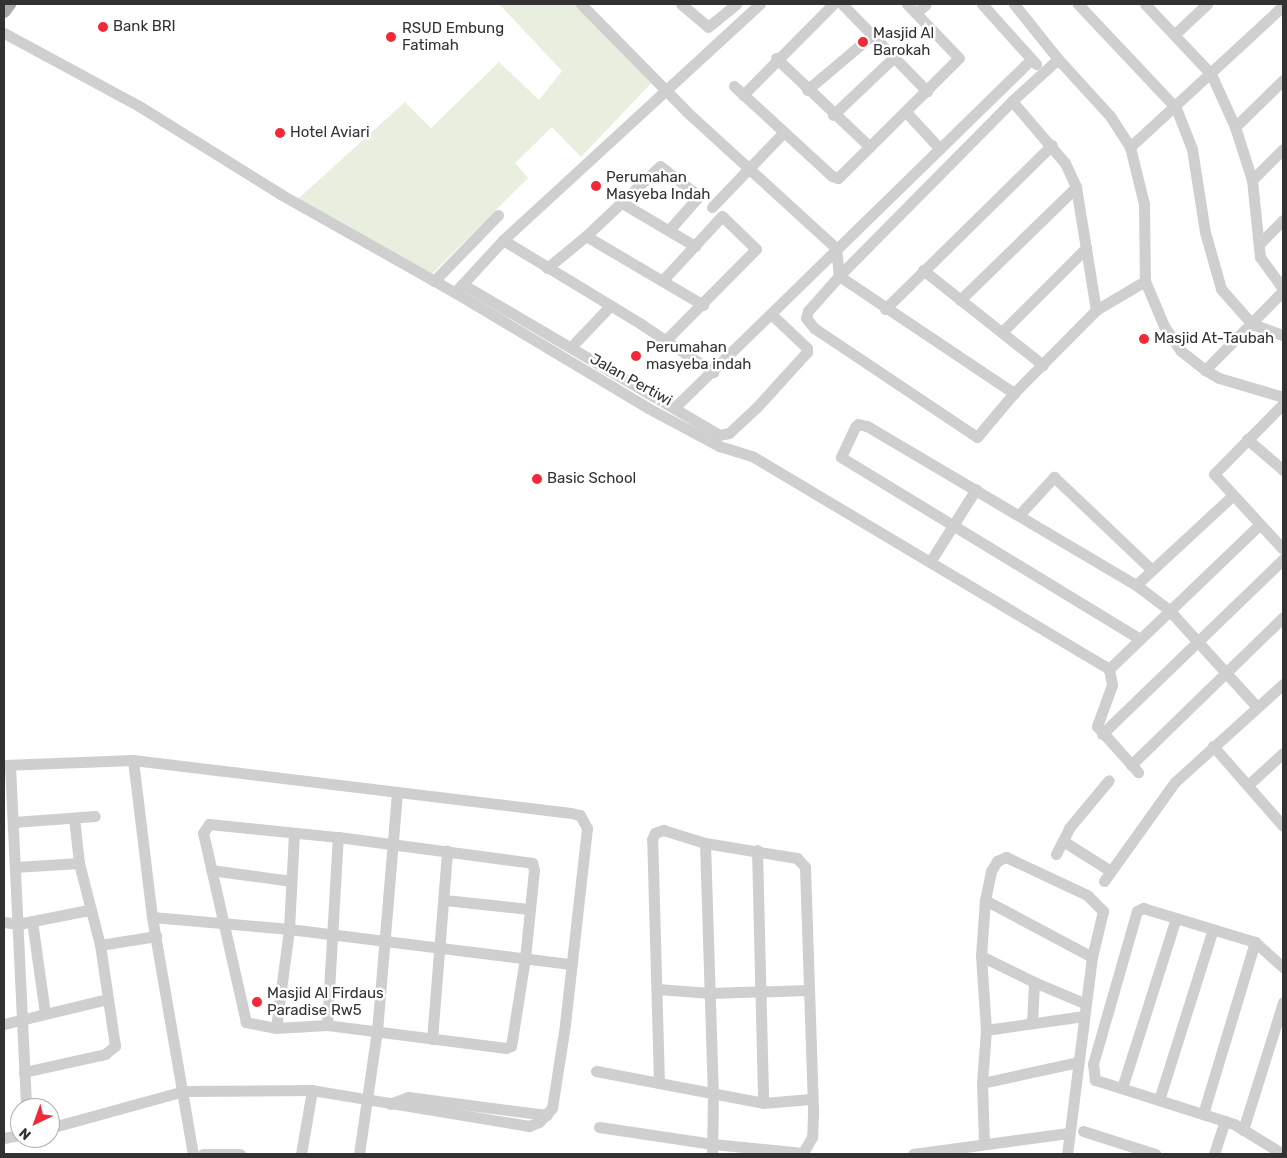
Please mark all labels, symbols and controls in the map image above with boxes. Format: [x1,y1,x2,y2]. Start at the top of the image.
place label: Bank BRI [113,18,176,36]
place label: RSUD Embung Fatimah [402,19,504,54]
marker: Bank BRI [97,21,109,33]
place label: Masjid Al Barokah [873,24,935,59]
marker: RSUD Embung Fatimah [384,30,398,44]
marker: Masjid Al Barokah [857,36,869,48]
place label: Hotel Aviari [290,124,370,142]
marker: Hotel Aviari [274,127,286,139]
place label: Perumahan Masyeba Indah [606,168,710,203]
marker: Perumahan Masyeba Indah [590,180,602,192]
place label: Masjid At-Taubah [1154,330,1274,348]
marker: Masjid At-Taubah [1138,333,1150,345]
place label: Perumahan masyeba indah [646,338,751,373]
street label: Jalan Pertiwi [587,350,675,410]
marker: Perumahan masyeba indah [630,350,642,362]
place label: Basic School [547,470,636,488]
marker: Basic School [531,473,543,485]
place label: Masjid Al Firdaus Paradise Rw5 [267,984,384,1019]
marker: Masjid Al Firdaus Paradise Rw5 [251,996,263,1008]
north arrow [10,1098,60,1148]
text: N [16,1124,35,1143]

